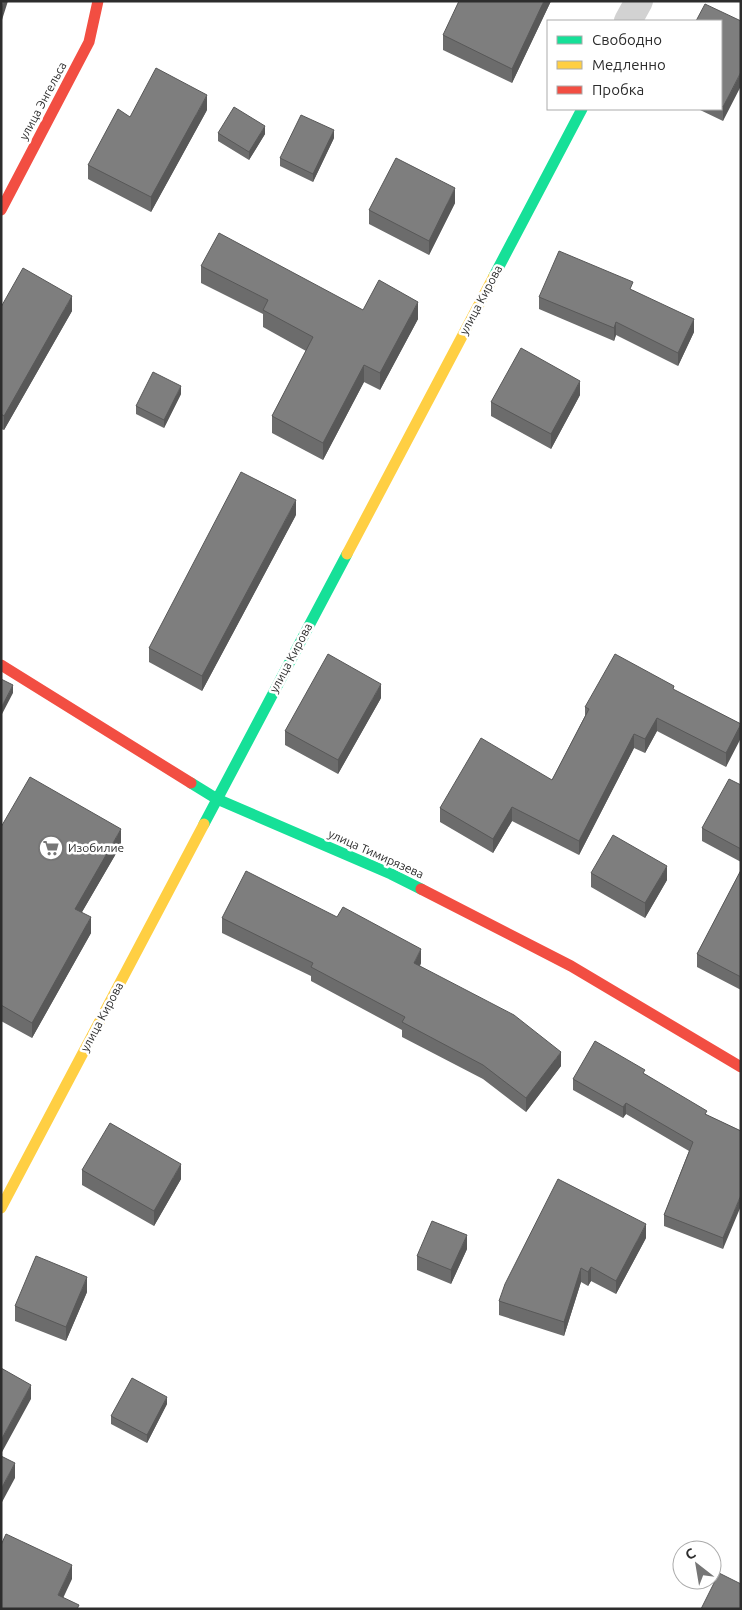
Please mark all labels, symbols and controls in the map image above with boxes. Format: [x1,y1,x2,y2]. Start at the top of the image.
legend [547,20,722,110]
text: Свободно [592,31,662,48]
text: Медленно [592,56,666,73]
street label: улица Энгельса [17,60,69,142]
text: Пробка [592,81,644,98]
street label: улица Кирова [457,263,504,337]
street label: улица Кирова [267,621,314,695]
street label: улица Тимирязева [326,827,426,880]
supermarket icon: Изобилие [38,835,64,861]
place label: Изобилие [68,841,124,854]
street label: улица Кирова [78,980,125,1054]
north arrow [672,1540,722,1590]
text: С [682,1545,698,1563]

